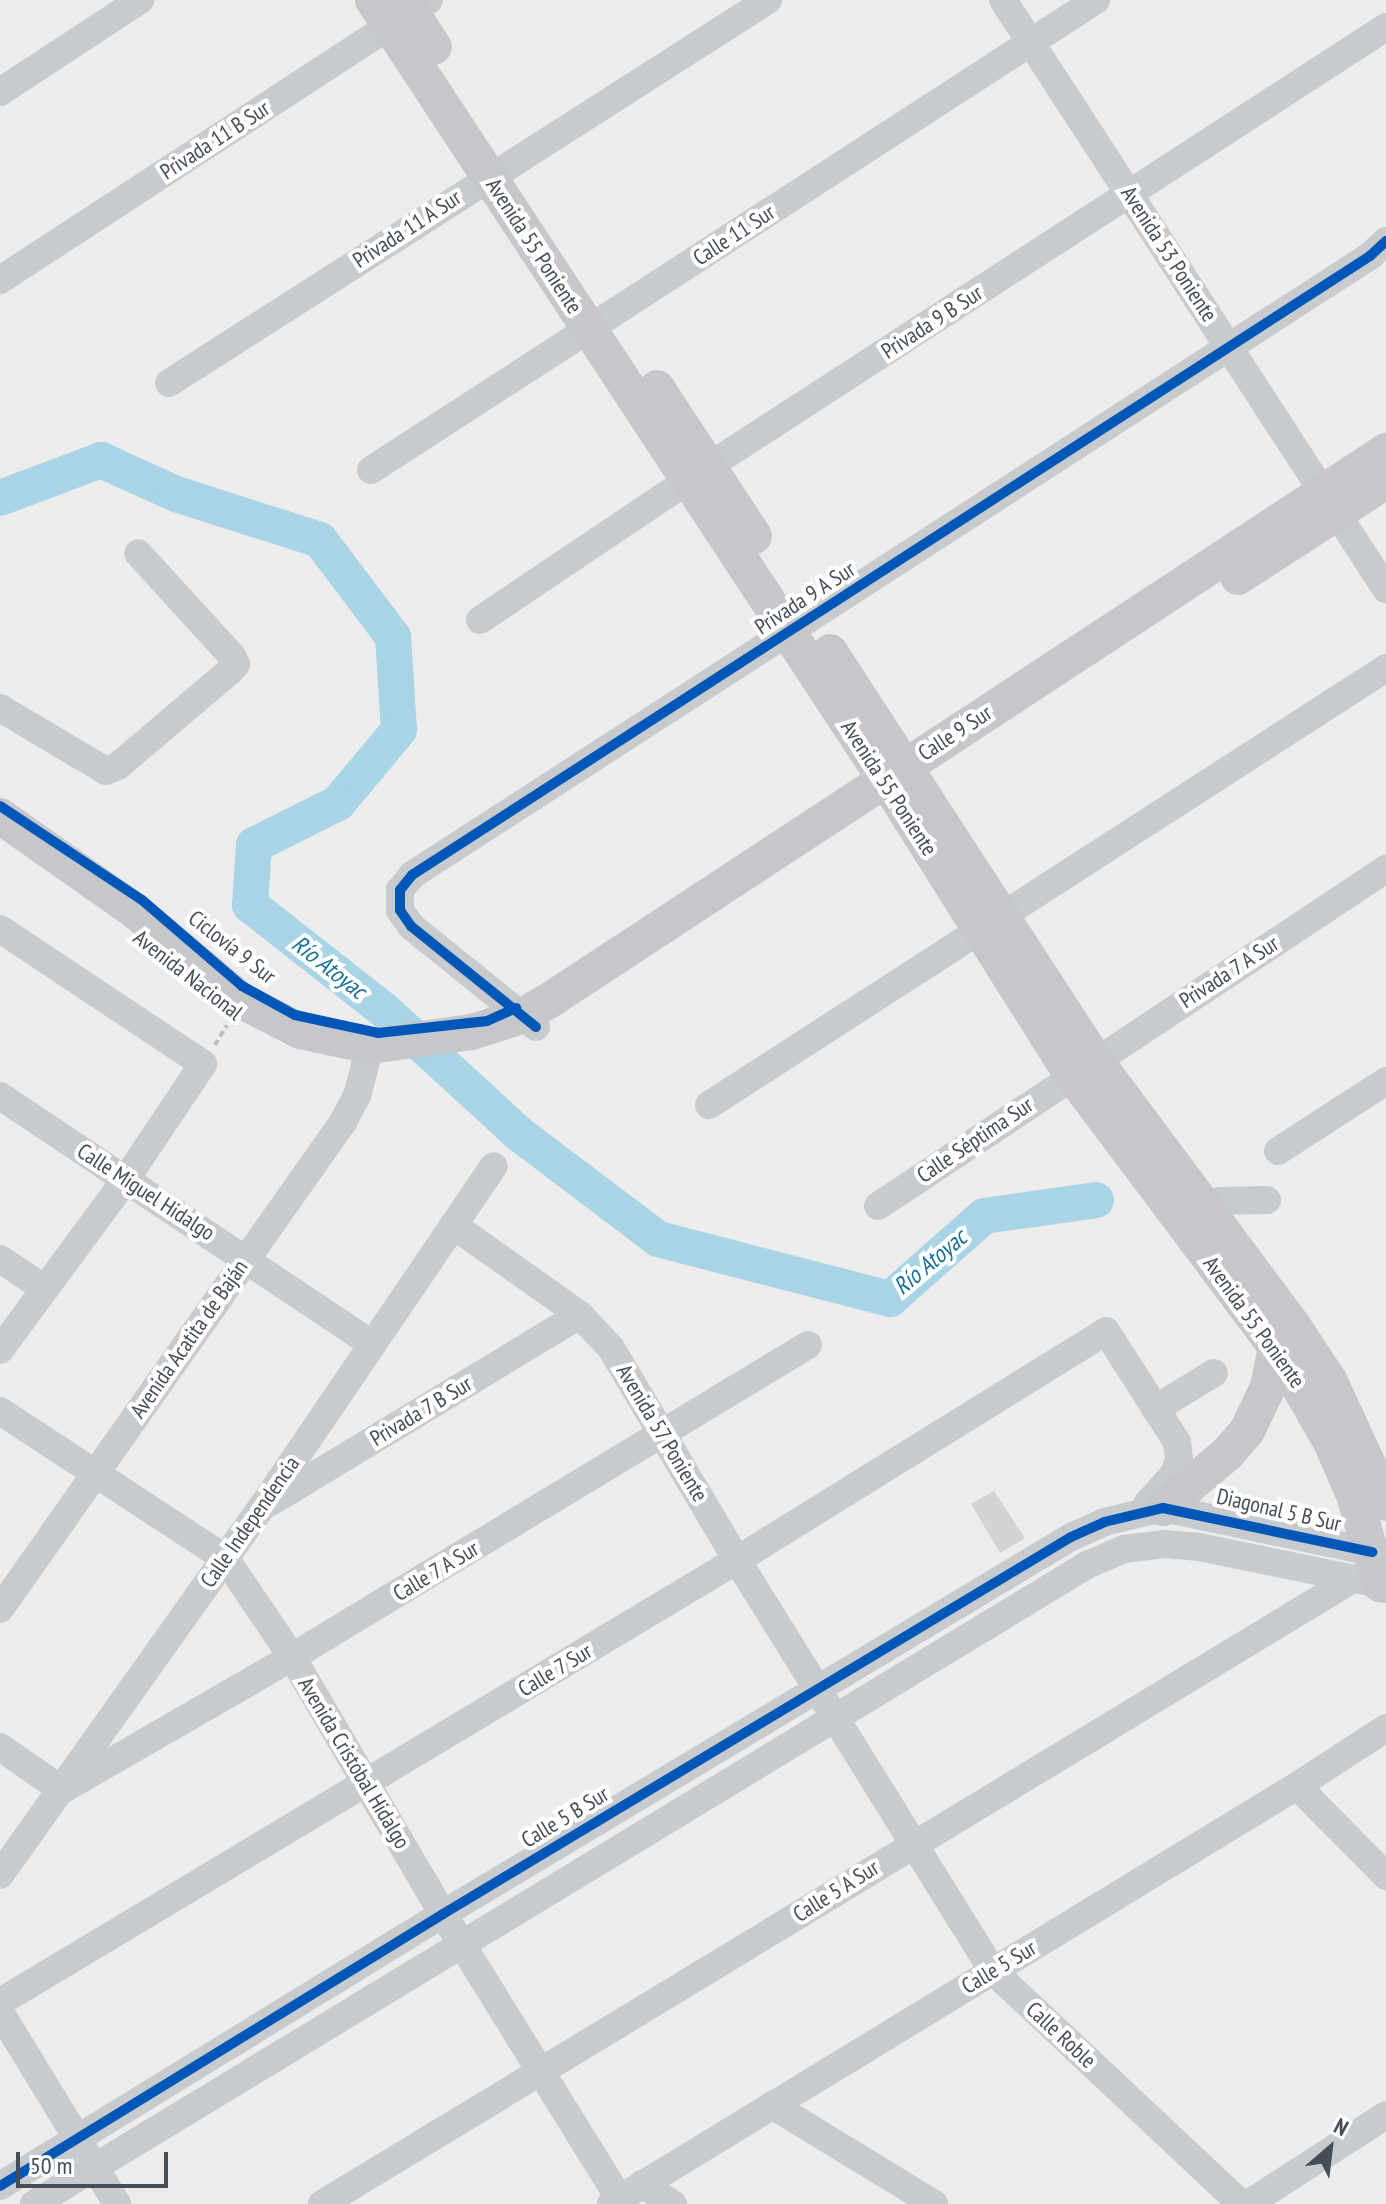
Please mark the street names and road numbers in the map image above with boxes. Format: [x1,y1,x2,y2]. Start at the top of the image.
street label: Privada 11 B Sur [155,95,275,185]
street label: Avenida 55 Poniente [480,173,588,319]
street label: Avenida 53 Poniente [1115,181,1223,327]
street label: Privada 11 A Sur [347,184,467,274]
street label: Calle 11 Sur [688,199,780,271]
street label: Privada 9 B Sur [877,280,987,364]
street label: Privada 9 A Sur [750,556,860,640]
street label: Calle 9 Sur [913,700,997,766]
street label: Avenida 55 Poniente [835,715,943,861]
street label: Ciclovía 9 Sur [183,905,281,989]
street label: Avenida Nacional [128,924,248,1026]
street label: Privada 7 A Sur [1174,930,1284,1014]
street label: Calle Séptima Sur [912,1092,1038,1188]
street label: Calle Miguel Hidalgo [72,1138,220,1246]
street label: Avenida 55 Poniente [1197,1251,1311,1393]
street label: Avenida Acatita de Baján [124,1255,254,1423]
street label: Avenida 57 Poniente [610,1359,714,1507]
street label: Privada 7 B Sur [365,1370,477,1452]
street label: Calle Independencia [195,1451,305,1593]
street label: Diagonal 5 B Sur [1214,1483,1344,1537]
street label: Calle 7 A Sur [388,1535,484,1607]
street label: Calle 7 Sur [513,1638,597,1702]
street label: Avenida Cristóbal Hidalgo [292,1672,416,1854]
street label: Calle 5 B Sur [517,1781,613,1853]
street label: Calle 5 A Sur [788,1854,884,1928]
street label: Calle 5 Sur [957,1935,1041,1999]
street label: Calle Roble [1021,1996,1101,2074]

